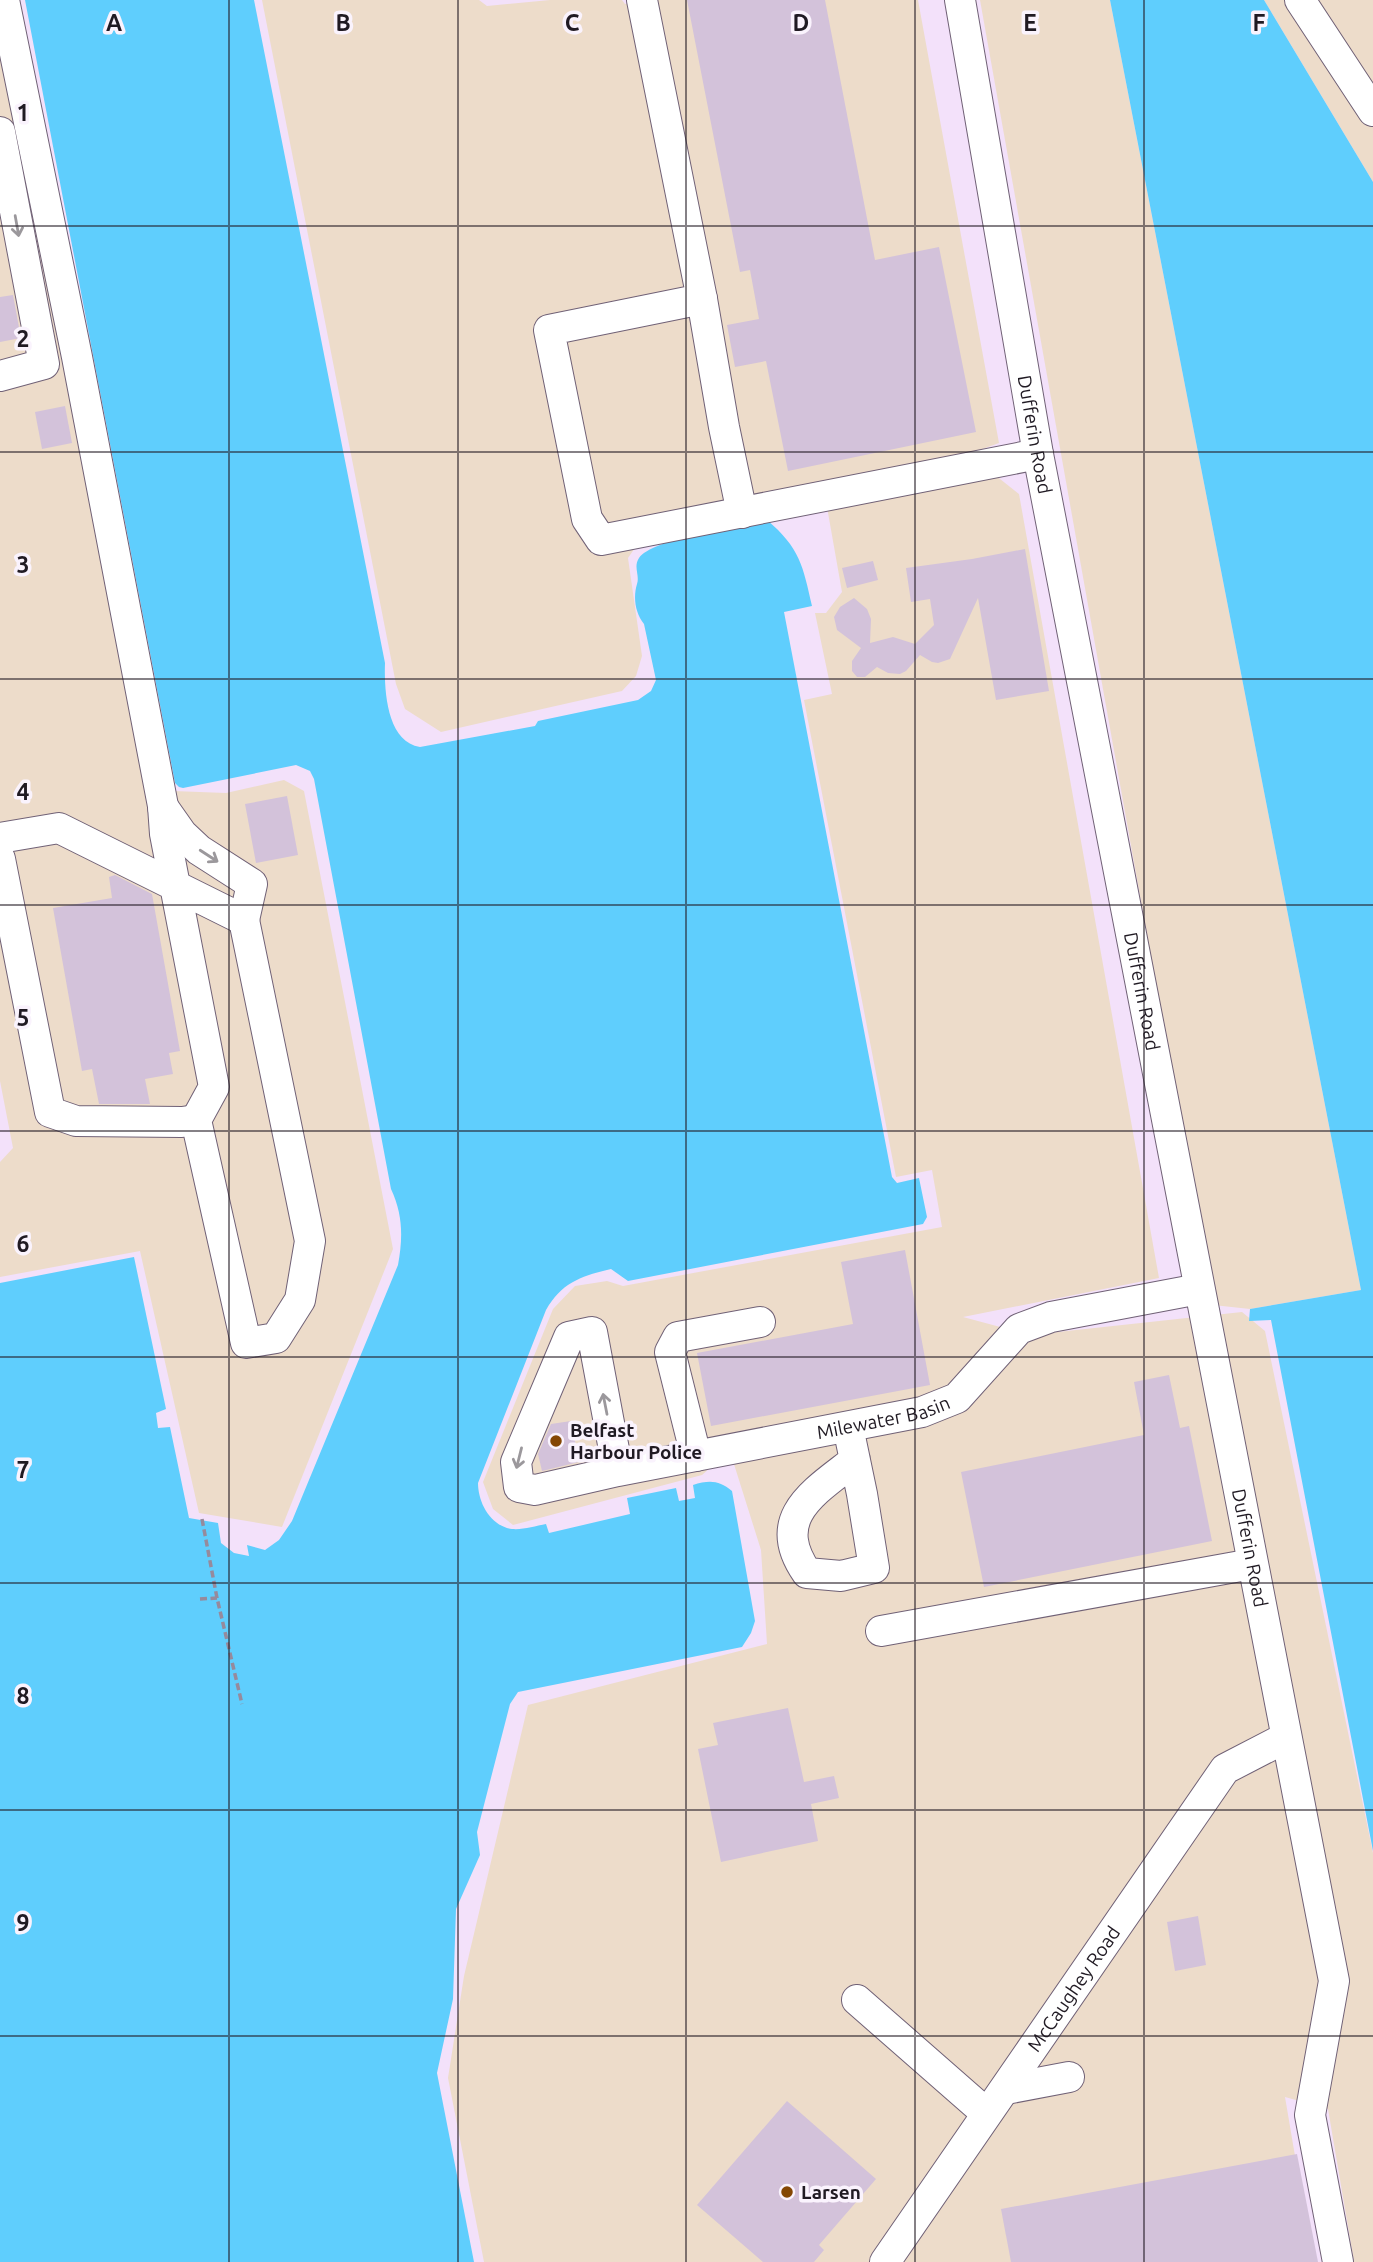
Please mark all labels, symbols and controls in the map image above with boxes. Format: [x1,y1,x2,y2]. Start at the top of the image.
text: A [106,10,122,35]
text: B [335,10,351,35]
text: C [565,10,580,35]
text: D [793,10,809,35]
text: E [1023,10,1037,35]
text: F [1253,10,1266,35]
text: 1 [17,100,29,125]
one-way arrow [11,214,25,237]
text: 2 [17,326,29,351]
street label: Dufferin Road [1014,374,1056,496]
text: 3 [17,552,29,577]
text: 4 [17,779,30,804]
one-way arrow [199,849,218,863]
street label: Dufferin Road [1120,930,1164,1052]
text: 5 [17,1005,29,1030]
text: 6 [17,1231,30,1256]
street label: Milewater Basin [815,1391,953,1443]
one-way arrow [598,1393,612,1416]
place label: Belfast Harbour Police [570,1419,702,1463]
marker: Belfast Harbour Police [548,1433,564,1449]
one-way arrow [512,1446,525,1468]
text: 7 [17,1457,29,1482]
street label: Dufferin Road [1228,1487,1272,1609]
text: 8 [17,1683,29,1708]
text: 9 [17,1910,29,1935]
street label: McCaughey Road [1023,1922,1124,2056]
place label: Larsen [801,2181,861,2203]
marker: Larsen [779,2184,795,2200]

